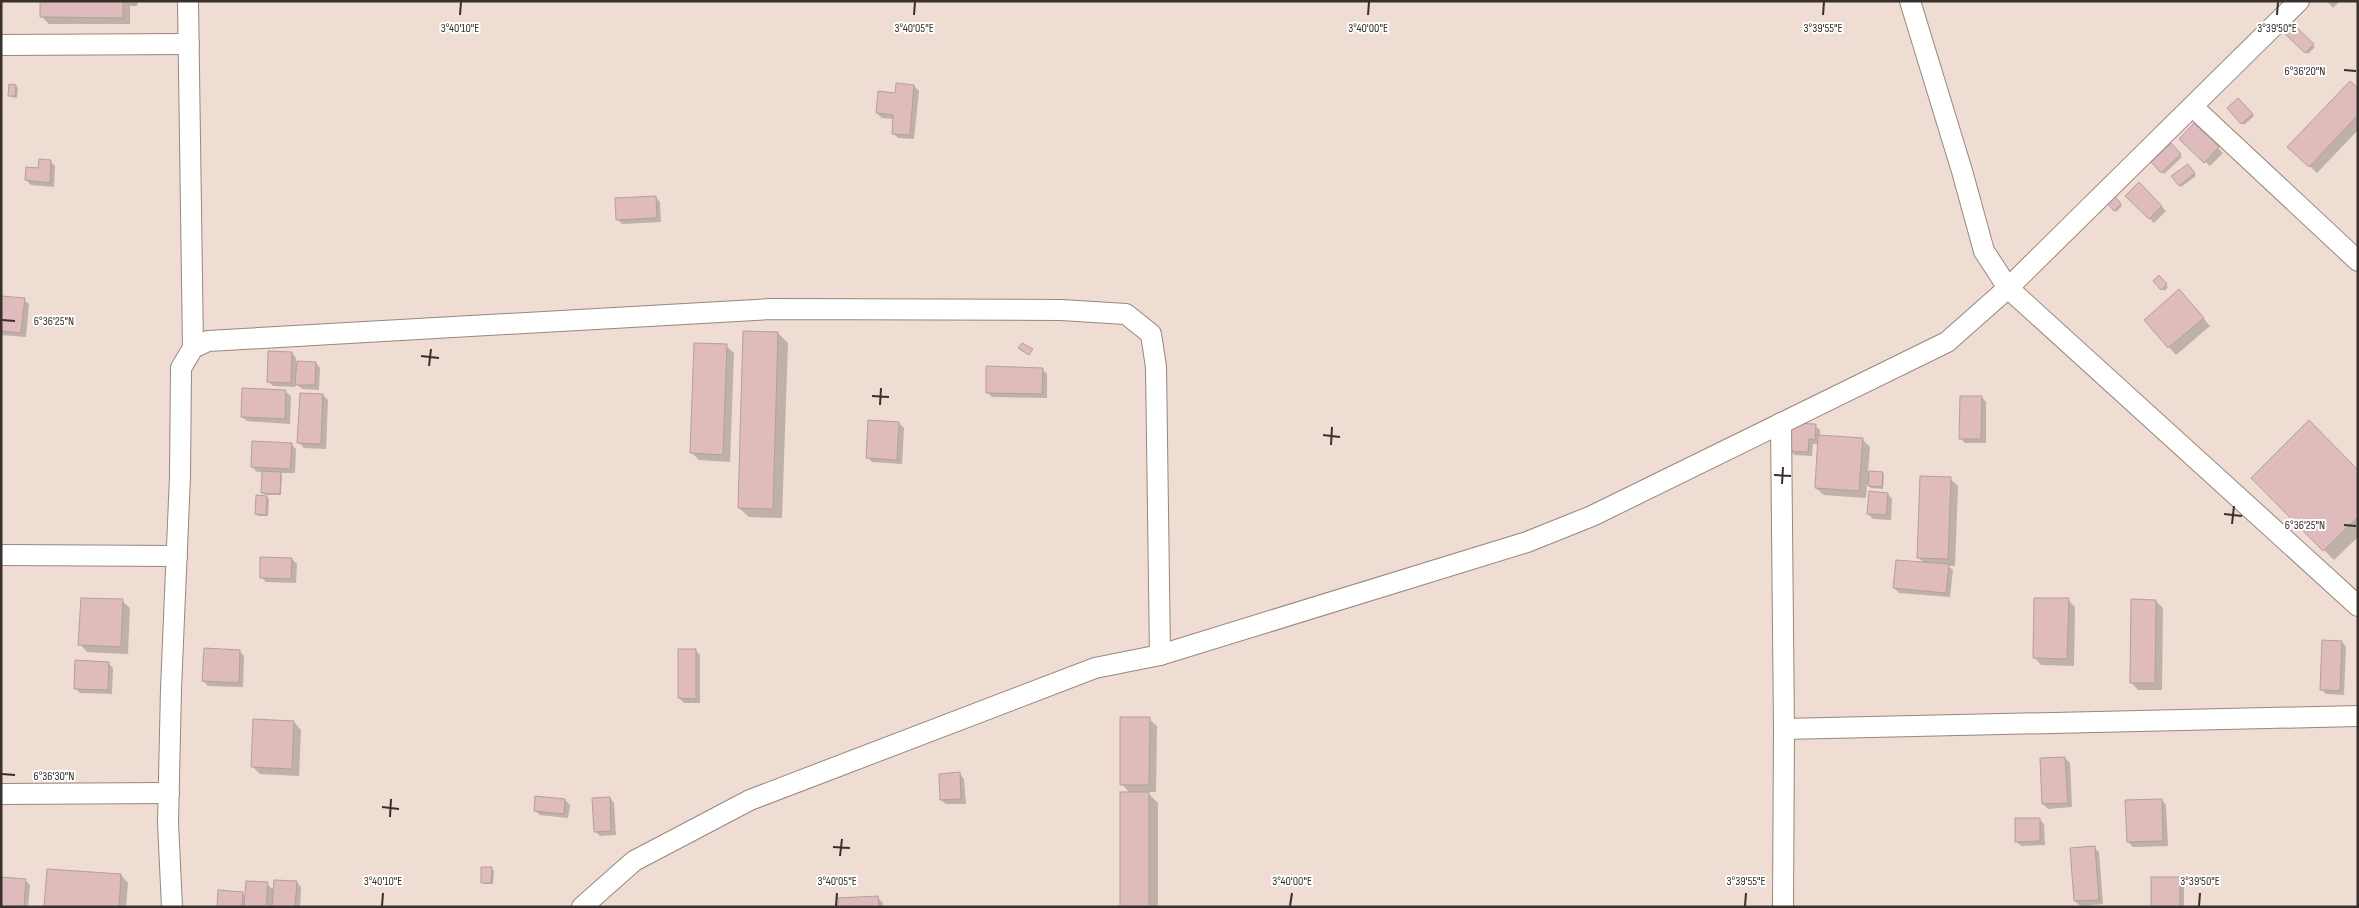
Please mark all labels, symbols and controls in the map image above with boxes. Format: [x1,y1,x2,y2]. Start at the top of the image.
text: 3°40'10"E [441,21,479,36]
text: 3°40'05"E [894,21,934,36]
text: 3°40'00"E [1348,21,1388,36]
text: 3°39'55"E [1804,21,1843,36]
text: 3°39'50"E [2257,21,2297,36]
text: 6°36'20"N [2285,64,2325,79]
text: 6°36'25"N [34,314,74,329]
text: 6°36'25"N [2285,518,2325,533]
text: 6°36'30"N [34,769,75,784]
text: 3°40'10"E [364,874,402,889]
text: 3°40'05"E [817,874,857,889]
text: 3°40'00"E [1272,874,1312,889]
text: 3°39'55"E [1727,874,1766,889]
text: 3°39'50"E [2180,874,2220,889]

